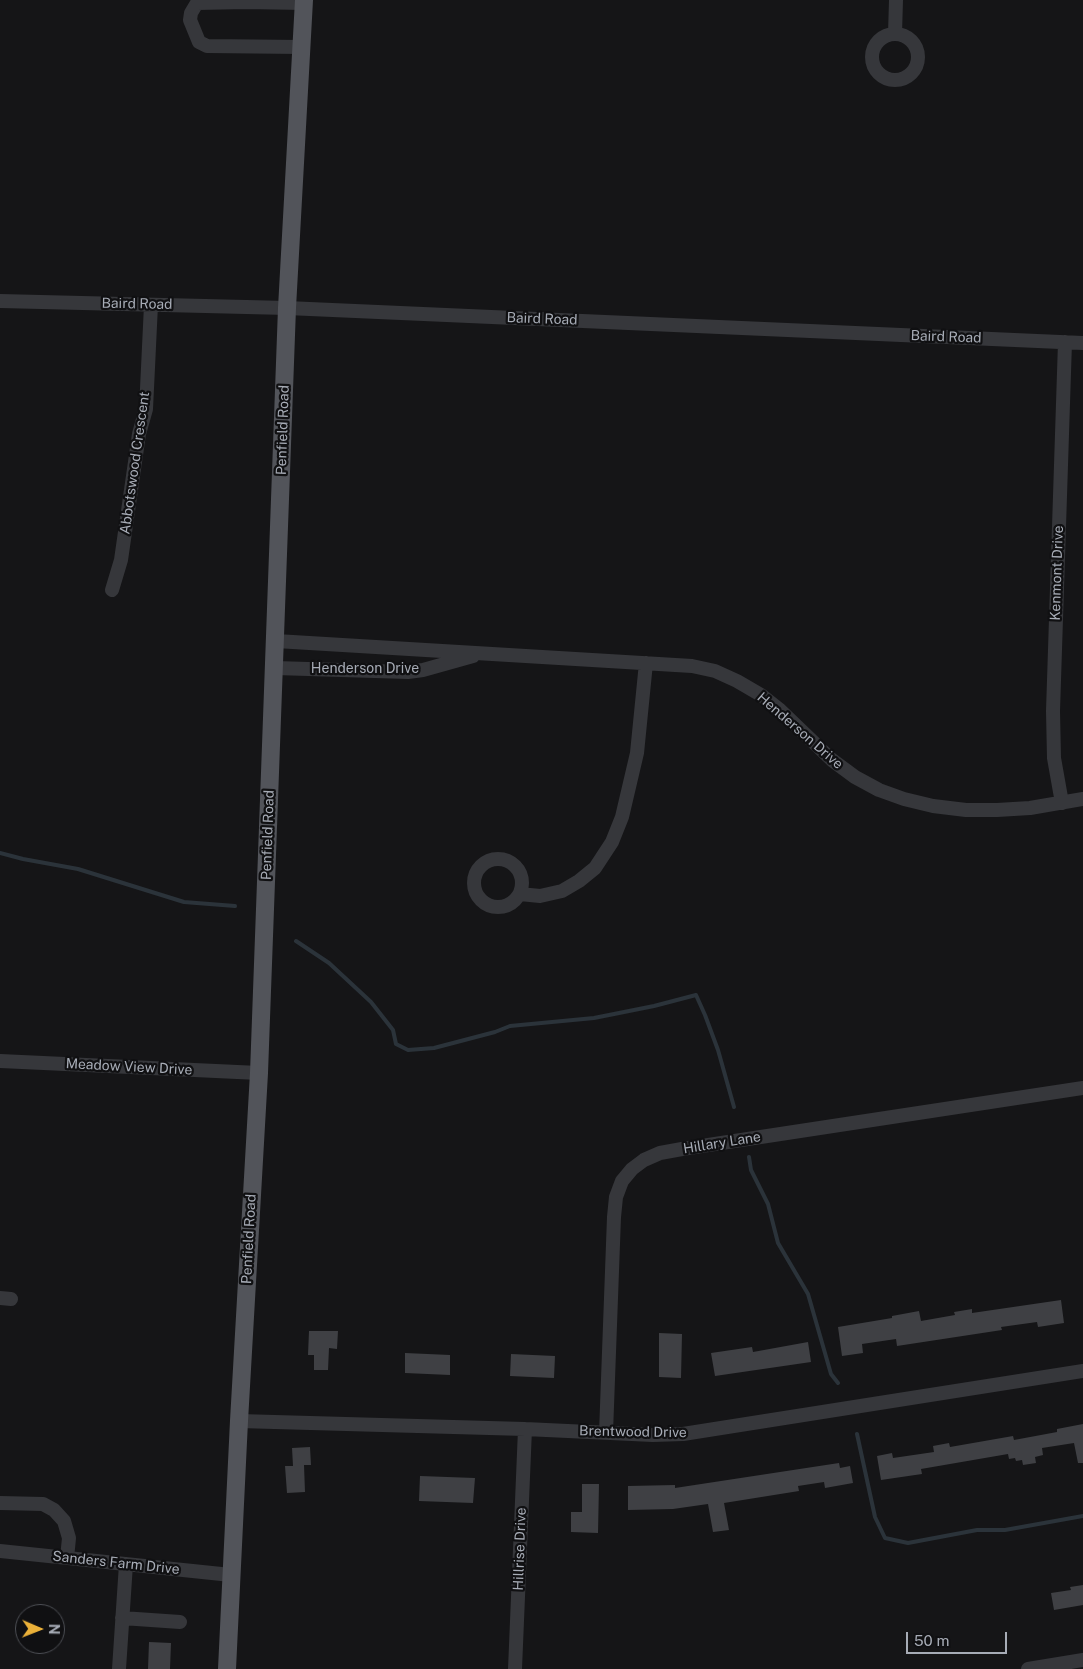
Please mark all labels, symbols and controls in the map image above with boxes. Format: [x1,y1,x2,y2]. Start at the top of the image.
street label: Baird Road [101,295,173,313]
street label: Baird Road [506,309,578,329]
street label: Baird Road [910,327,982,347]
street label: Penfield Road [273,385,293,475]
street label: Abbotswood Crescent [117,391,153,535]
street label: Kenmont Drive [1047,525,1067,621]
street label: Henderson Drive [311,661,419,677]
street label: Henderson Drive [754,689,846,773]
street label: Penfield Road [258,790,278,880]
street label: Meadow View Drive [65,1055,193,1079]
street label: Hillary Lane [682,1129,762,1157]
street label: Penfield Road [238,1194,260,1284]
street label: Brentwood Drive [579,1423,687,1441]
street label: Hillrise Drive [510,1507,530,1591]
street label: Sanders Farm Drive [52,1548,180,1578]
north arrow [15,1604,65,1654]
scale bar [908,1622,1009,1654]
text: N [46,1624,62,1635]
text: 50 m [914,1632,949,1649]

